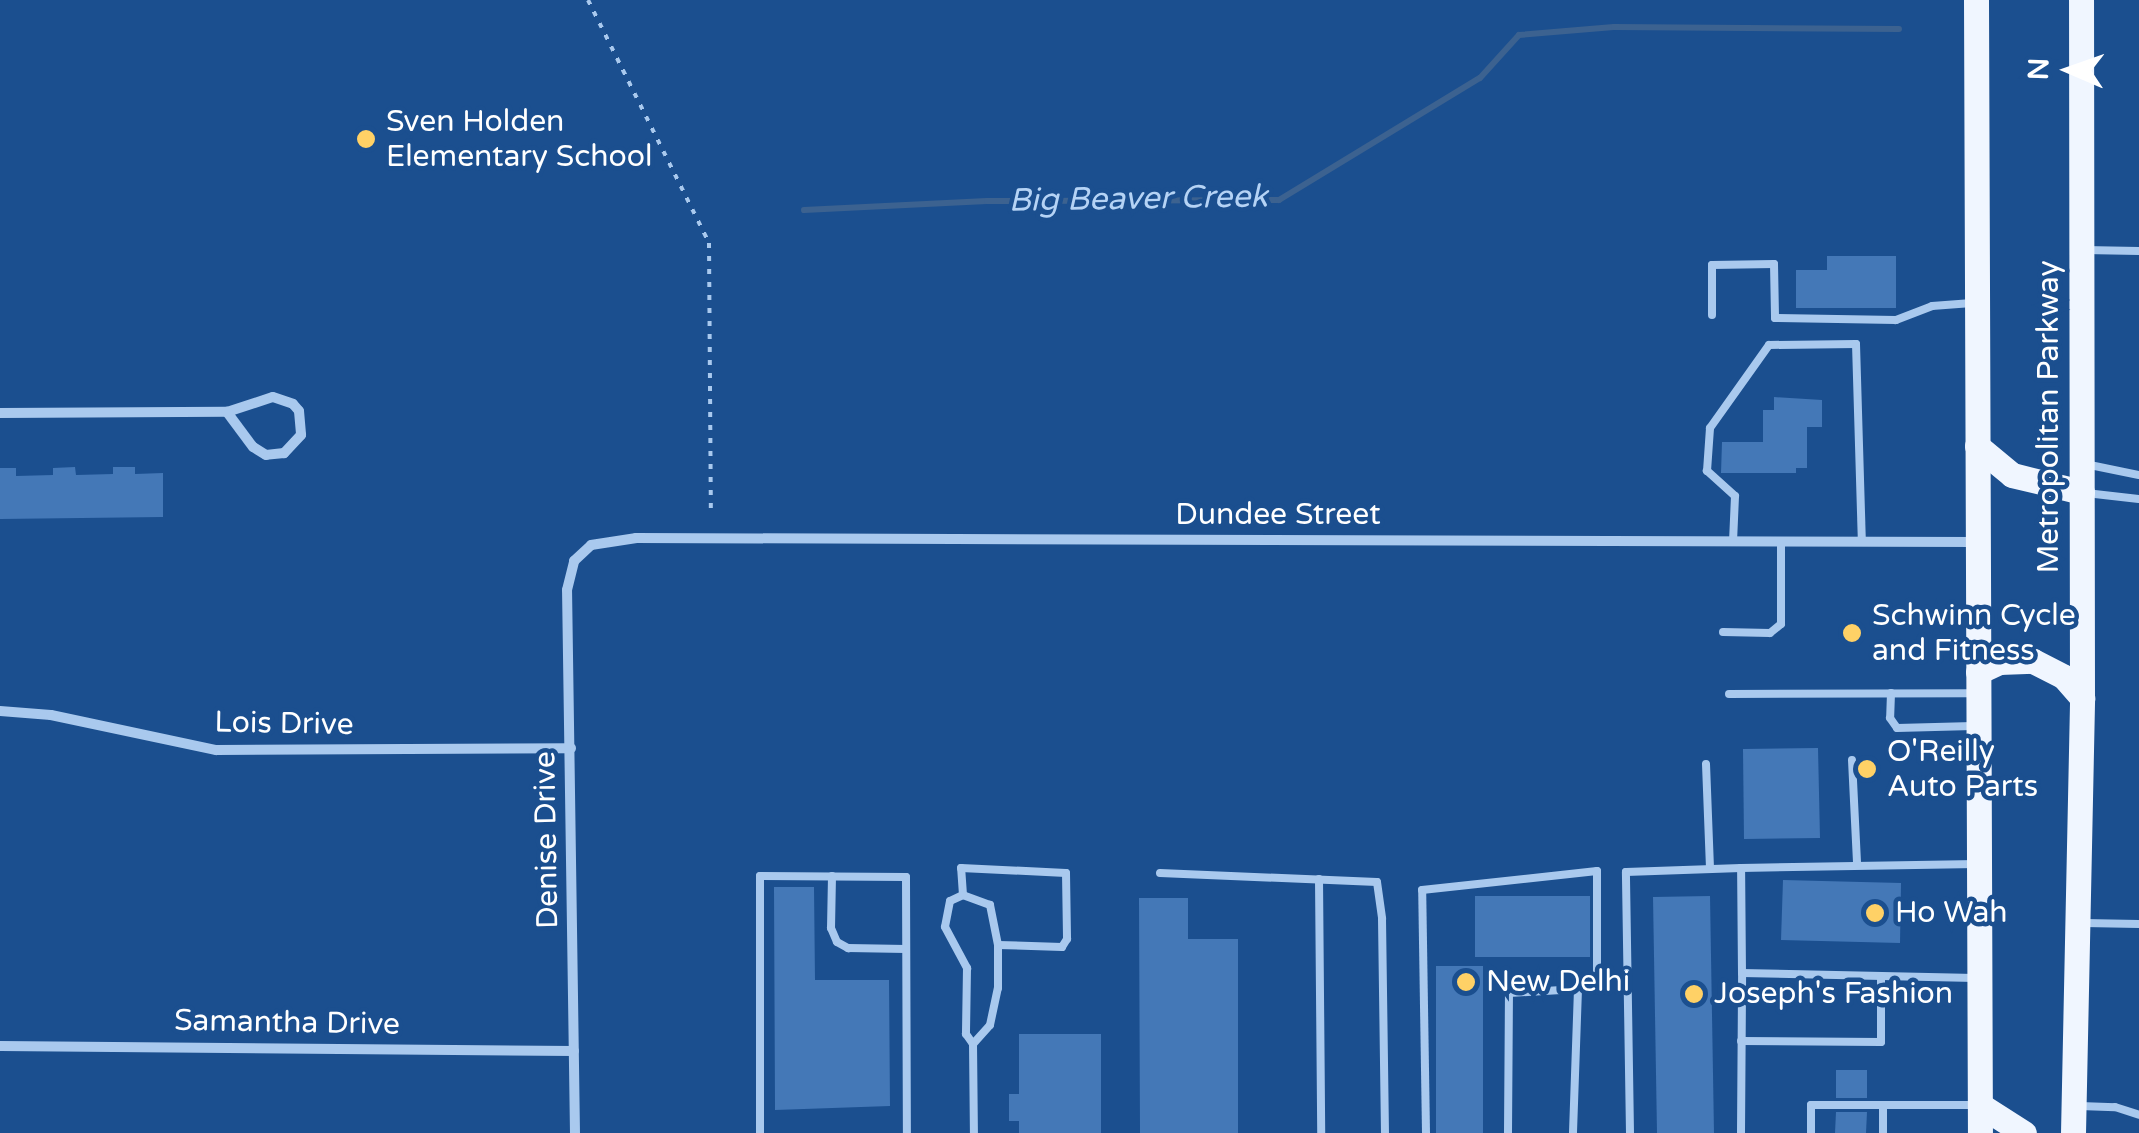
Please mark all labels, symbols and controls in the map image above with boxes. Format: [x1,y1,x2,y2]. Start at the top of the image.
north arrow [2019,20,2119,120]
text: N [2022,57,2056,81]
place label: Sven Holden Elementary School [386,104,652,174]
marker: Sven Holden Elementary School [355,128,377,150]
water label: Big Beaver Creek [1008,178,1268,220]
street label: Metropolitan Parkway [2031,260,2067,574]
street label: Dundee Street [1175,497,1381,533]
place label: Schwinn Cycle and Fitness [1872,598,2076,668]
marker: Schwinn Cycle and Fitness [1841,622,1863,644]
street label: Lois Drive [214,705,354,743]
place label: O'Reilly Auto Parts [1887,734,2038,804]
street label: Denise Drive [527,751,567,929]
marker: O'Reilly Auto Parts [1856,758,1878,780]
place label: Ho Wah [1895,895,2008,931]
marker: Ho Wah [1864,902,1886,924]
place label: New Delhi [1486,964,1630,1000]
marker: New Delhi [1455,971,1477,993]
place label: Joseph's Fashion [1714,976,1953,1012]
marker: Joseph's Fashion [1683,983,1705,1005]
street label: Samantha Drive [174,1003,400,1043]

